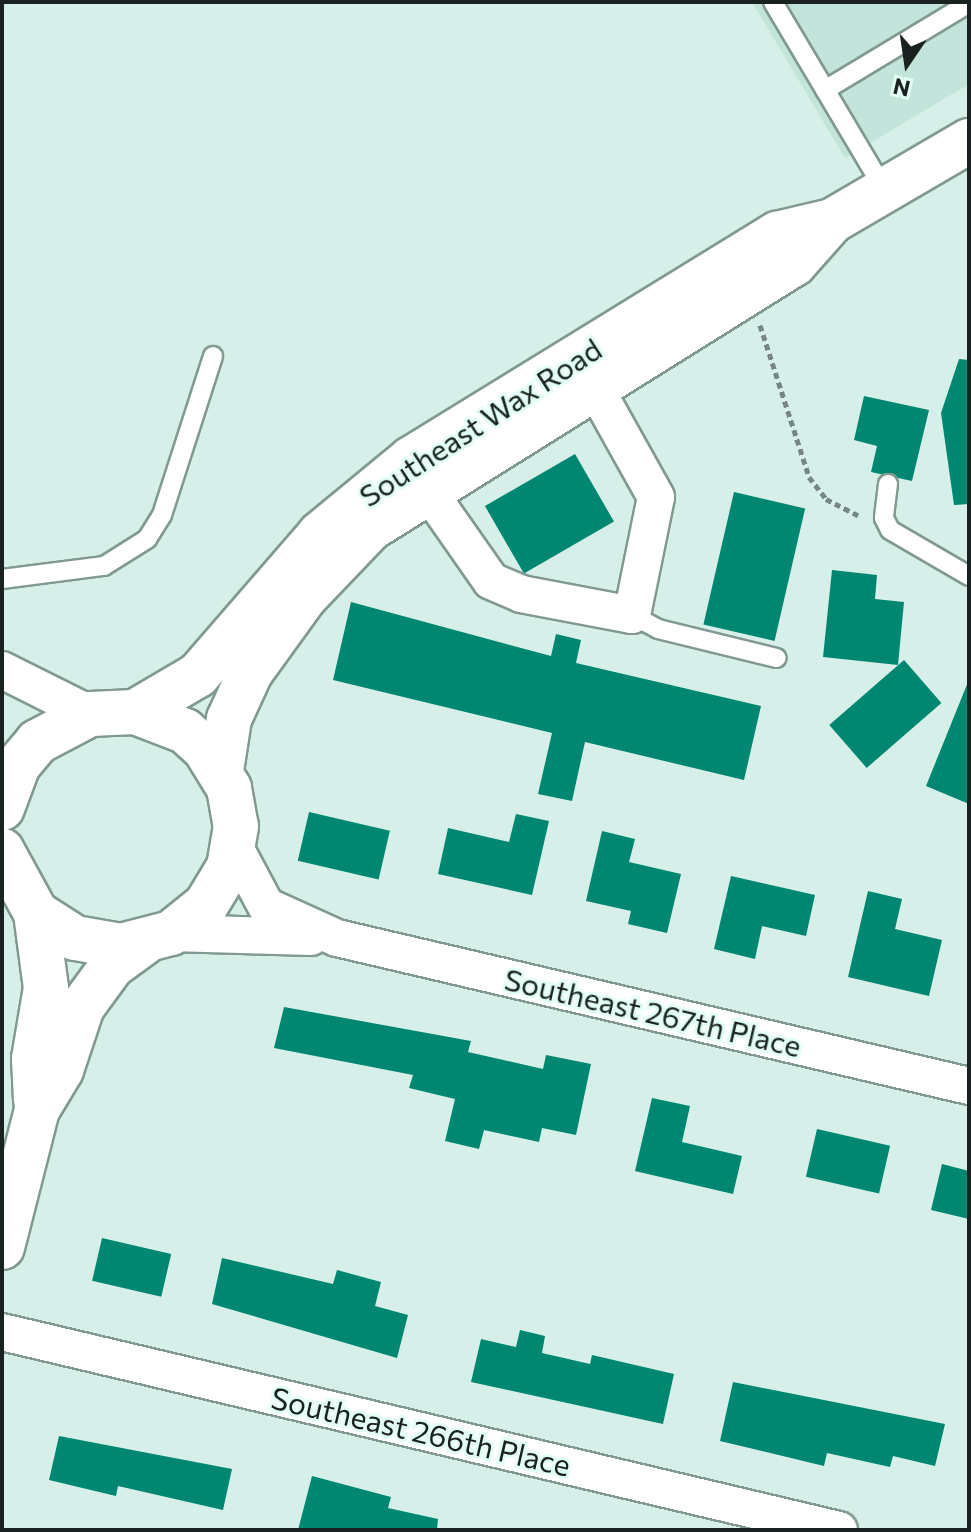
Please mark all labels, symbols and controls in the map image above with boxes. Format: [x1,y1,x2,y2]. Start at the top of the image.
north arrow [867,24,947,104]
text: N [890,73,913,103]
street label: Southeast Wax Road [352,330,608,514]
street label: Southeast 267th Place [501,960,805,1064]
street label: Southeast 266th Place [268,1379,574,1483]

